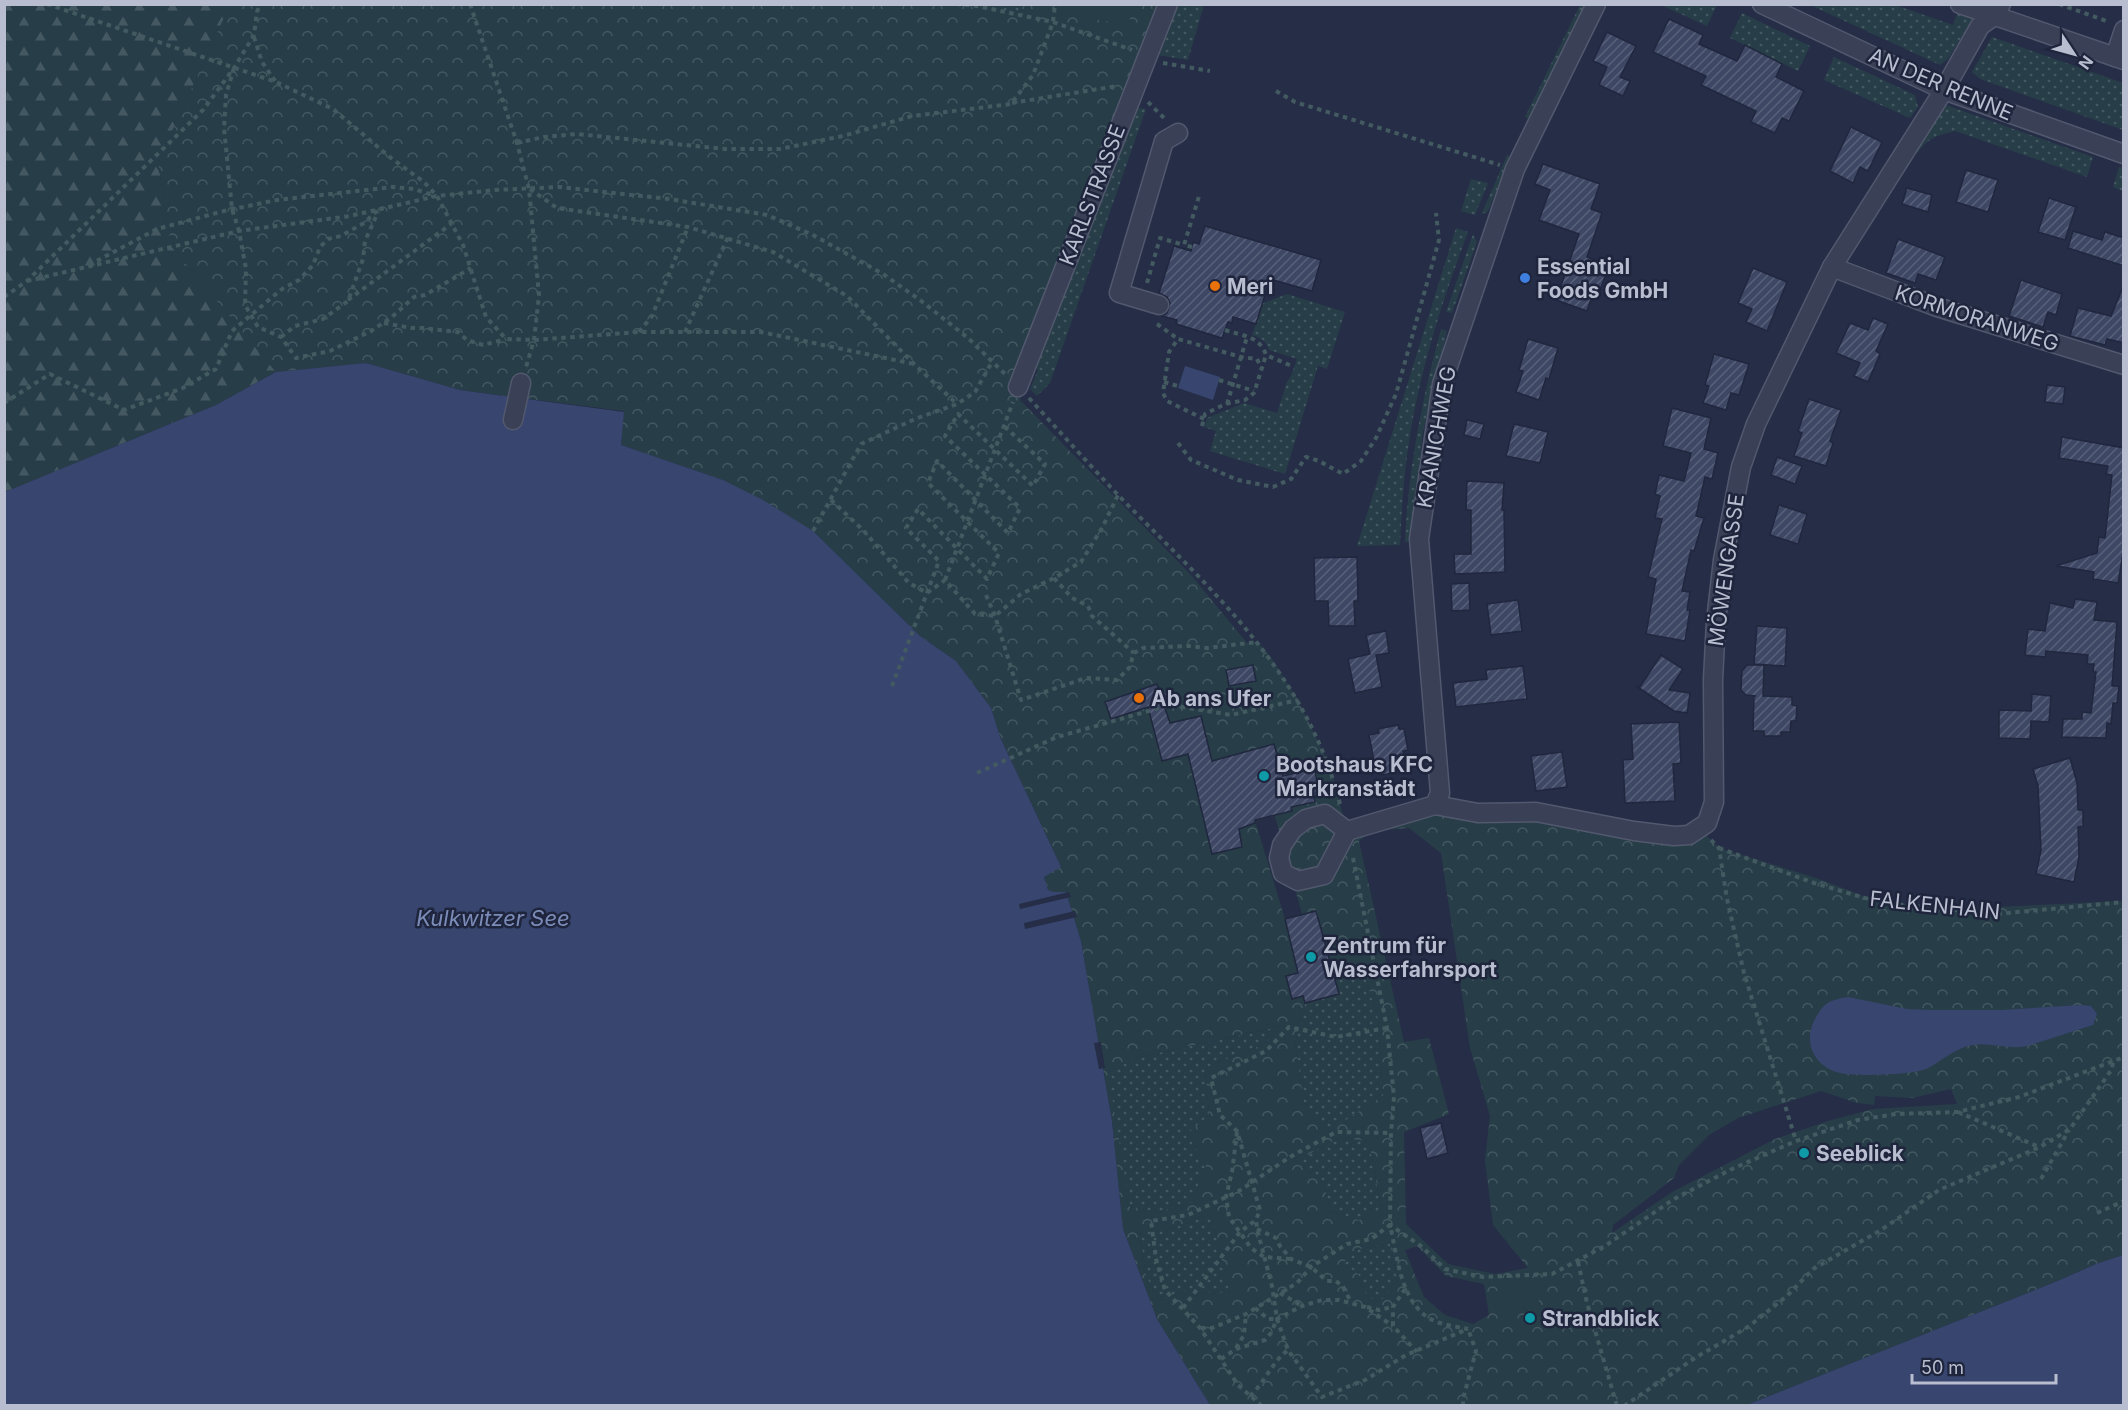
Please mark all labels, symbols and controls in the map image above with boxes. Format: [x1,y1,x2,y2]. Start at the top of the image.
north arrow [2044,24,2104,84]
street label: AN DER RENNE [1865,42,2017,126]
text: N [2074,52,2098,74]
street label: KARLSTRASSE [1054,121,1130,269]
place label: Essential Foods GmbH [1537,254,1668,303]
marker: Essential Foods GmbH [1518,271,1532,285]
place label: Meri [1227,274,1273,299]
marker: Meri [1208,279,1222,293]
street label: KORMORANWEG [1892,280,2062,356]
street label: KRANICHWEG [1411,364,1461,510]
street label: MÖWENGASSE [1703,492,1749,648]
place label: Ab ans Ufer [1151,686,1272,711]
marker: Ab ans Ufer [1132,691,1146,705]
place label: Bootshaus KFC Markranstädt [1276,752,1433,801]
marker: Bootshaus KFC Markranstädt [1257,769,1271,783]
street label: FALKENHAIN [1869,886,2001,924]
water label: Kulkwitzer See [416,905,570,931]
place label: Zentrum für Wasserfahrsport [1323,933,1497,982]
marker: Zentrum für Wasserfahrsport [1304,950,1318,964]
place label: Seeblick [1816,1141,1905,1166]
marker: Seeblick [1797,1146,1811,1160]
place label: Strandblick [1542,1306,1660,1331]
marker: Strandblick [1523,1311,1537,1325]
scale bar [1912,1347,2056,1385]
text: 50 m [1921,1357,1964,1378]

